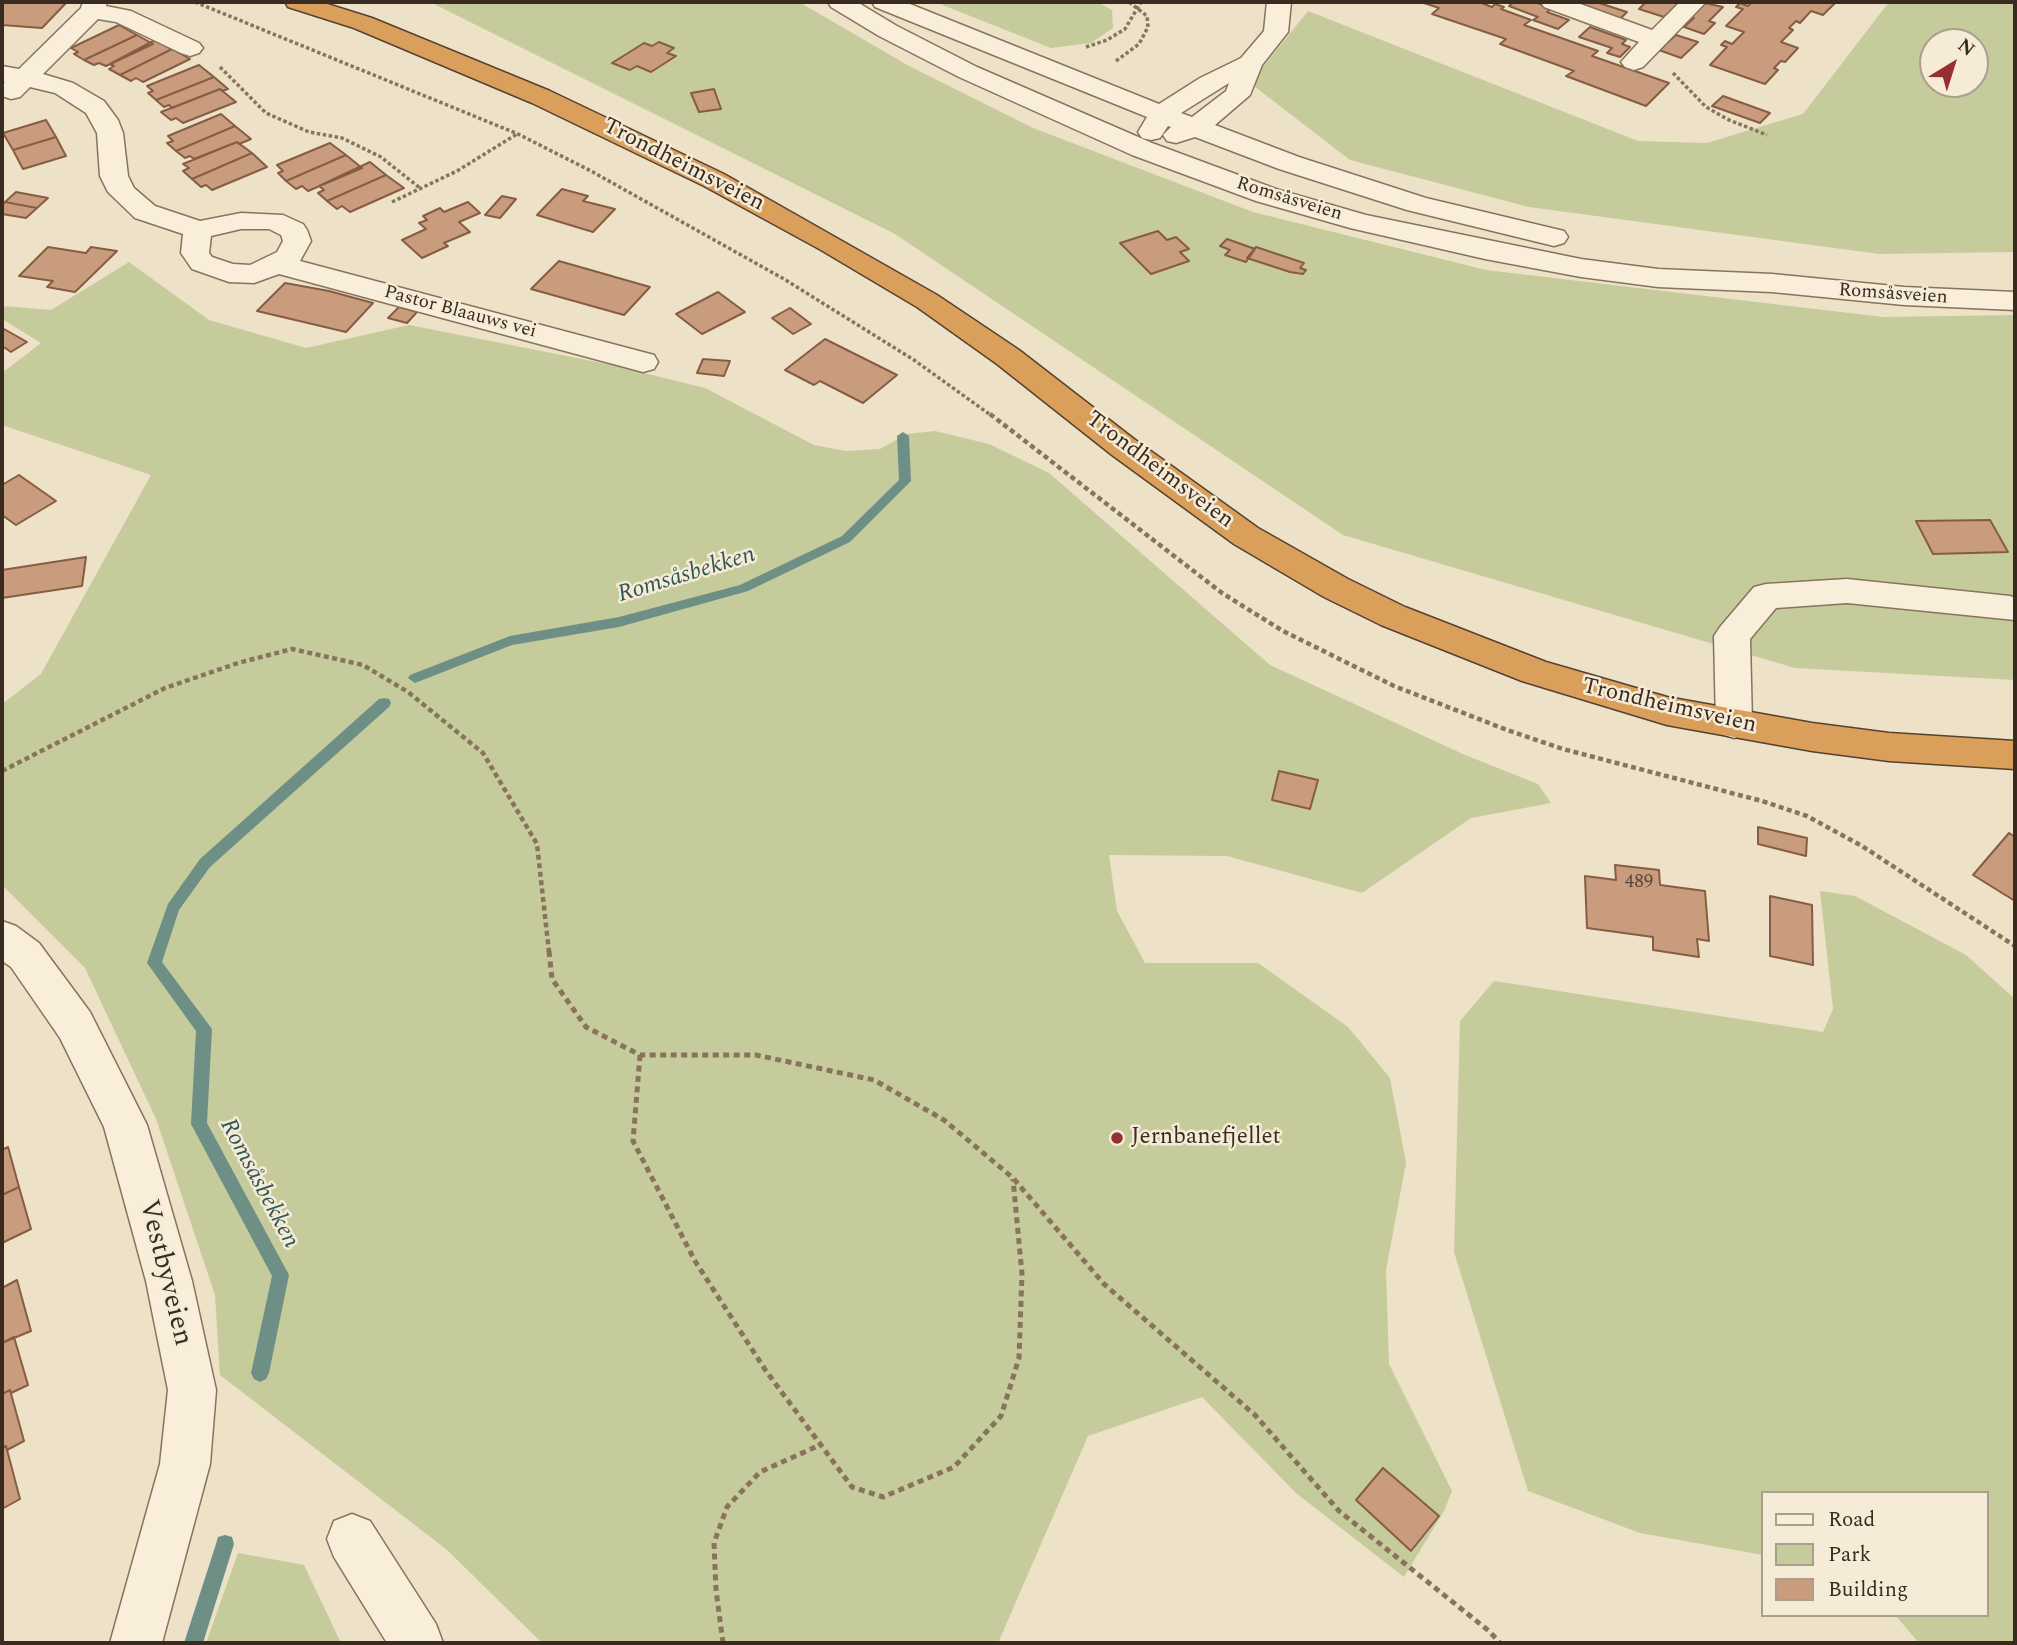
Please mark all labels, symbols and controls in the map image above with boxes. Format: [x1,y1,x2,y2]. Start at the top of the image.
north arrow [1919,28,1989,98]
text: N [1951,31,1981,64]
street label: Trondheimsveien [597,113,769,219]
street label: Romsåsveien [1233,173,1345,227]
street label: Romsåsveien [1838,280,1948,310]
street label: Pastor Blaauws vei [381,282,539,344]
street label: Trondheimsveien [1080,406,1238,536]
water label: Romsåsbekken [615,541,759,611]
street label: Trondheimsveien [1579,674,1759,740]
house number: 489 [1625,872,1653,894]
water label: Romsåsbekken [212,1114,304,1254]
place label: Jernbanefjellet [1131,1124,1281,1152]
marker: Jernbanefjellet [1109,1130,1125,1146]
street label: Vestbyveien [130,1196,198,1350]
legend [1762,1491,1989,1617]
text: Road [1828,1504,1875,1536]
text: Park [1828,1539,1871,1571]
text: Building [1828,1574,1908,1606]

